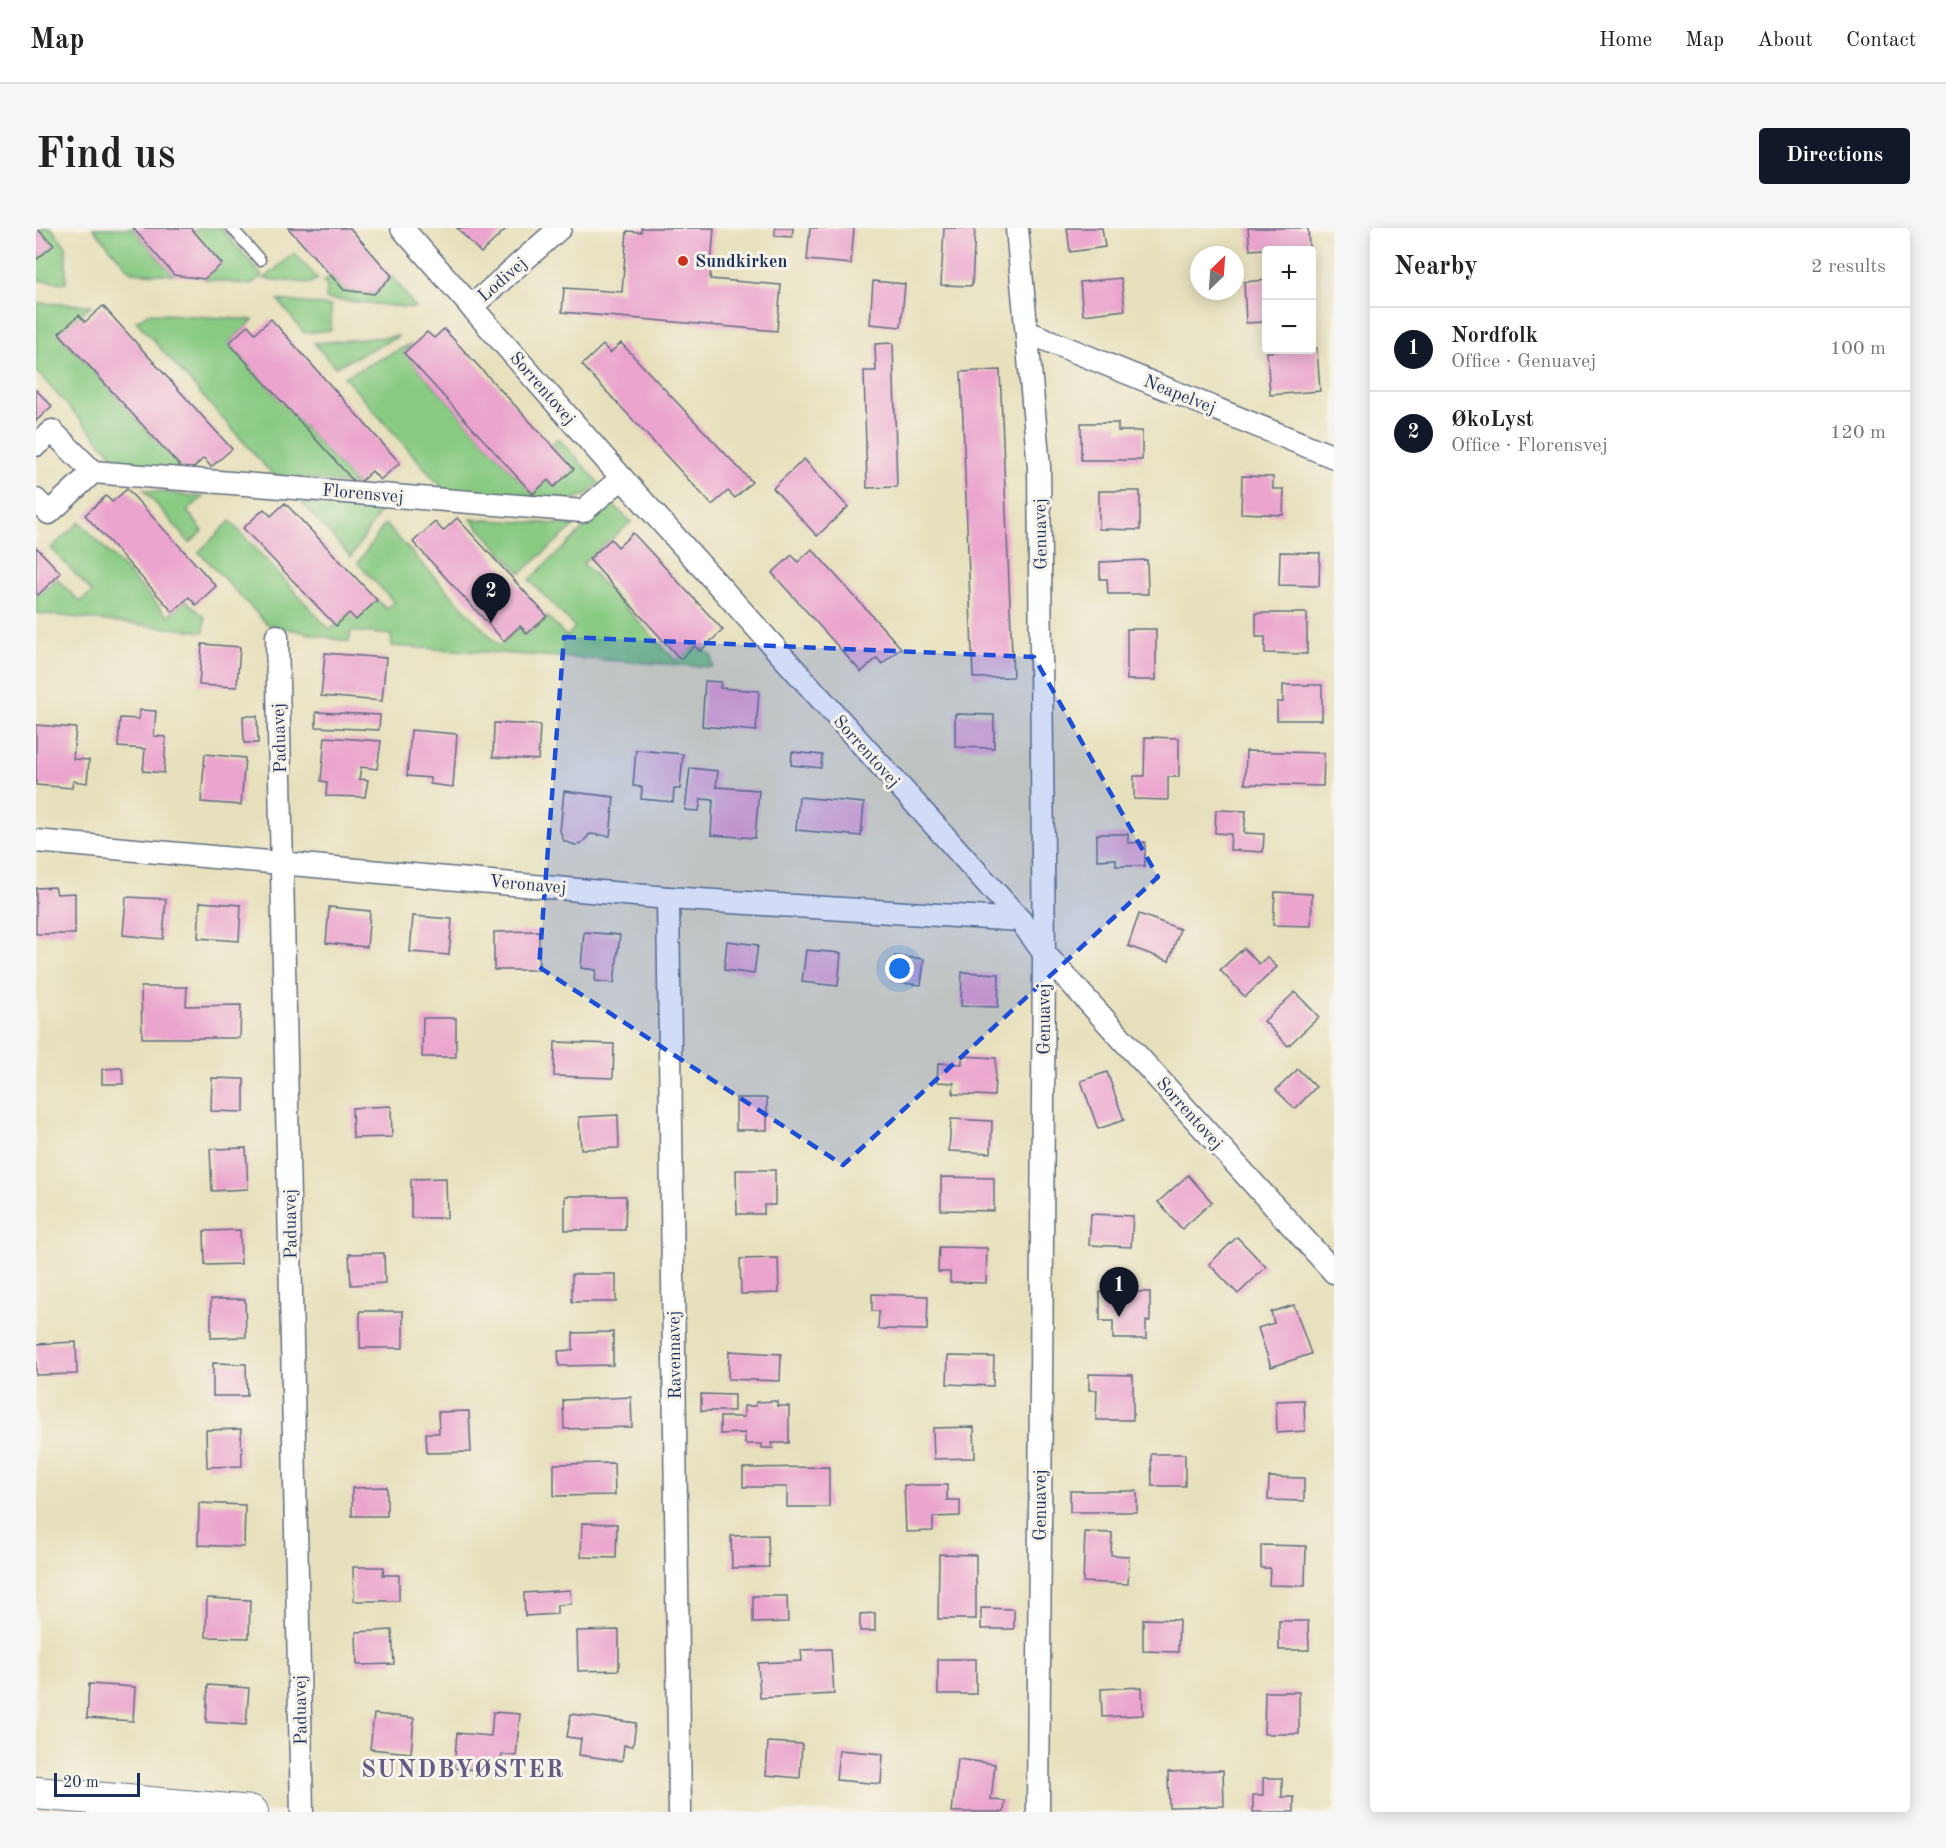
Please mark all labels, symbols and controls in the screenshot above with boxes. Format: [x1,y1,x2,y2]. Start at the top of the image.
text: Map [30,27,84,55]
text: Home [1599,30,1652,51]
text: Map [1685,30,1724,51]
text: About [1757,30,1813,51]
text: Contact [1846,30,1916,51]
button: Directions [1759,128,1910,184]
text: Find us [36,135,175,177]
north arrow [1190,246,1244,300]
map controls [1262,246,1316,354]
button: + [1262,246,1316,300]
place label: Sundkirken [695,253,788,271]
street label: Lodivej [475,254,530,306]
marker: Sundkirken [676,254,690,268]
text: Nearby [1394,254,1478,280]
text: 2 results [1811,257,1886,277]
button: − [1262,300,1316,354]
text: Nordfolk [1451,325,1538,347]
text: 1 [1408,339,1419,359]
text: 100 m [1830,339,1886,359]
street label: Sorrentovej [506,349,579,429]
text: Office · Genuavej [1451,352,1596,372]
street label: Neapelvej [1141,372,1218,418]
text: ØkoLyst [1451,409,1534,431]
text: 2 [1408,423,1419,443]
text: 120 m [1830,423,1886,443]
text: Office · Florensvej [1451,436,1608,456]
street label: Florensvej [321,481,404,507]
street label: Genuavej [1031,498,1051,570]
pin: 2 [472,574,510,623]
street label: Paduavej [270,702,290,773]
street label: Sorrentovej [829,712,903,791]
street label: Veronavej [489,873,567,897]
your location [885,954,914,983]
street label: Genuavej [1036,983,1054,1055]
street label: Sorrentovej [1152,1074,1226,1153]
street label: Paduavej [281,1189,301,1259]
pin: 1 [1100,1268,1138,1317]
street label: Ravennavej [665,1311,685,1399]
street label: Genuavej [1032,1469,1050,1541]
street label: Paduavej [291,1675,311,1745]
district label: SUNDBYØSTER [361,1759,565,1783]
scale bar [54,1770,140,1798]
text: 20 m [63,1775,99,1791]

